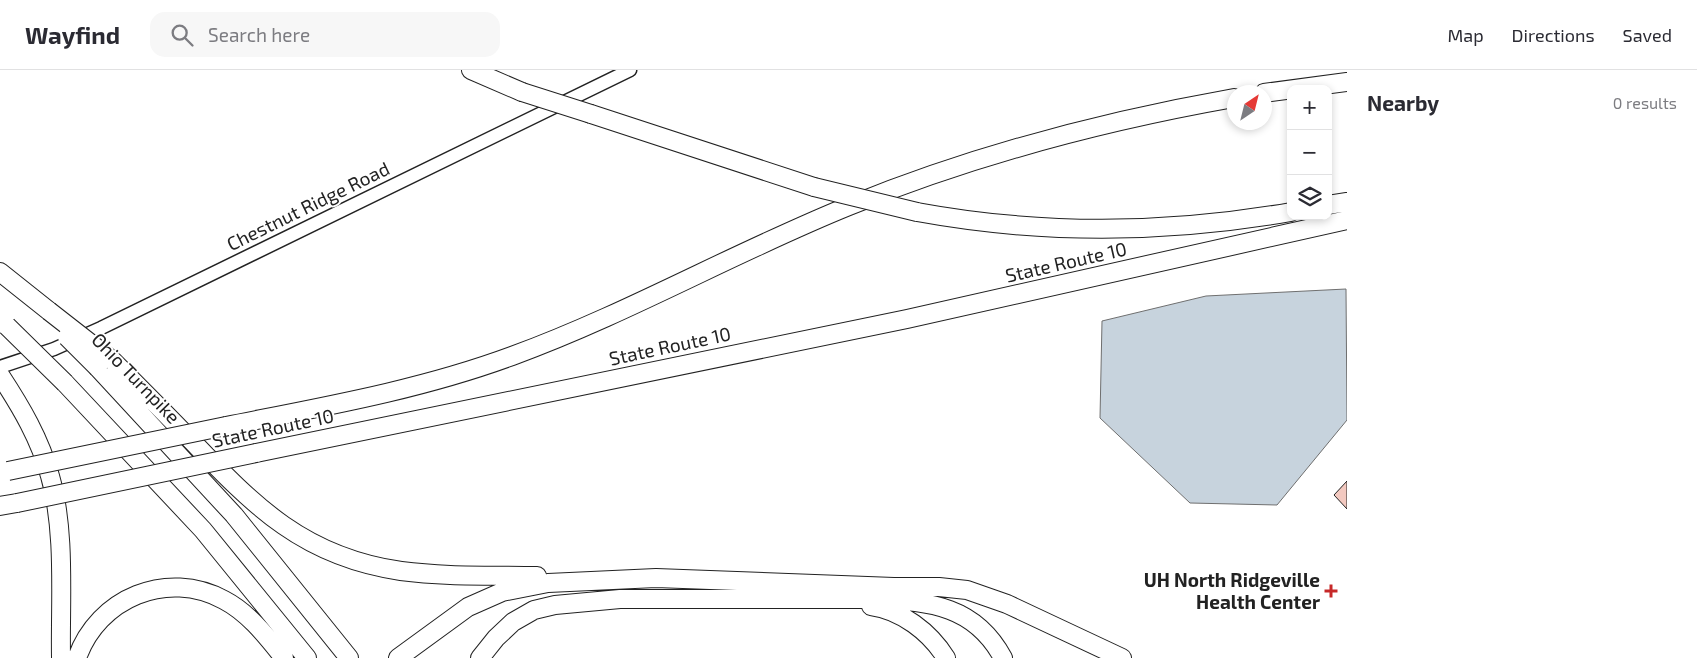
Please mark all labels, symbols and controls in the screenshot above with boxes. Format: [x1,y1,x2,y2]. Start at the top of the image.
search box [150,12,500,57]
text: Wayfind [25,20,120,49]
icon: search [168,21,196,49]
text: Search here [208,23,310,46]
text: Map [1447,24,1484,46]
text: Directions [1512,24,1595,46]
text: Saved [1623,24,1672,46]
north arrow [1227,85,1272,130]
map controls [1287,85,1332,220]
button: + [1287,85,1332,130]
text: Nearby [1367,90,1439,115]
text: 0 results [1613,93,1677,112]
button: − [1287,130,1332,175]
street label: Chestnut Ridge Road [223,156,393,255]
button: layers [1287,175,1332,220]
street label: State Route 10 [1003,236,1129,287]
street label: State Route 10 [607,321,733,370]
street label: Ohio Turnpike [87,328,185,428]
street label: State Route 10 [210,403,336,452]
place label: UH North Ridgeville Health Center [1144,568,1320,613]
marker: UH North Ridgeville Health Center [1324,584,1338,598]

